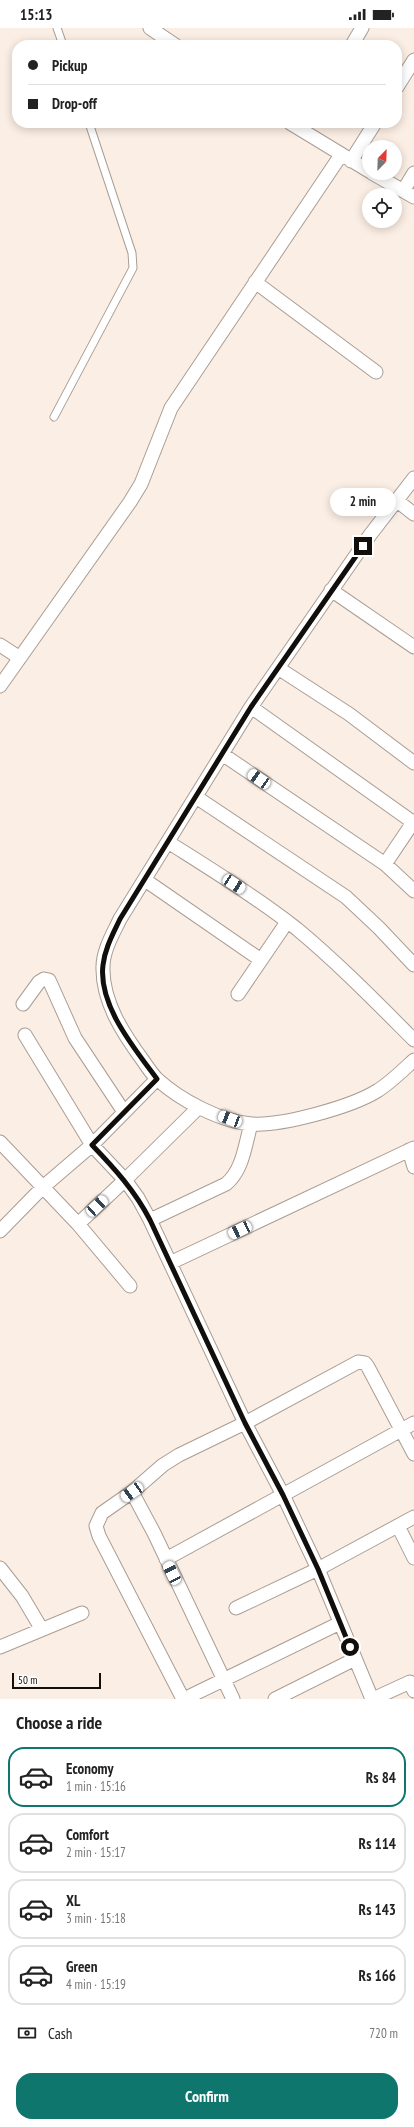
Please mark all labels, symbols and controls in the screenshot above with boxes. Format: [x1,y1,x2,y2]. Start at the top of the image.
text: 15:13 [20,5,52,24]
text: Pickup [52,56,87,75]
text: Drop-off [52,94,97,113]
north arrow [362,140,402,180]
map controls [362,140,402,228]
button: locate [362,188,402,228]
callout: 2 min [330,488,396,516]
text: 2 min [350,493,376,510]
route end [354,537,372,555]
car [246,767,272,791]
car [221,872,247,896]
car [217,1109,243,1129]
car [84,1193,110,1219]
car [227,1219,253,1241]
car [119,1480,145,1504]
car [161,1560,183,1586]
route start [341,1638,359,1656]
scale bar [12,1671,101,1690]
text: 50 m [18,1673,37,1687]
text: Choose a ride [16,1711,102,1734]
icon: car [18,1759,54,1795]
text: Economy [66,1759,114,1778]
text: Rs 84 [366,1768,396,1787]
text: 1 min · 15:16 [66,1778,126,1795]
icon: car [18,1825,54,1861]
text: Comfort [66,1825,109,1844]
text: Rs 114 [359,1834,396,1853]
text: 2 min · 15:17 [66,1844,126,1861]
icon: car [18,1891,54,1927]
text: XL [66,1891,80,1910]
text: Rs 143 [359,1900,396,1919]
text: 3 min · 15:18 [66,1910,126,1927]
icon: car [18,1957,54,1993]
text: Green [66,1957,98,1976]
text: Rs 166 [359,1966,396,1985]
text: 4 min · 15:19 [66,1976,126,1993]
icon: cash [16,2022,38,2044]
text: Cash [48,2024,72,2043]
text: 720 m [369,2025,398,2042]
button: Confirm [16,2073,398,2119]

